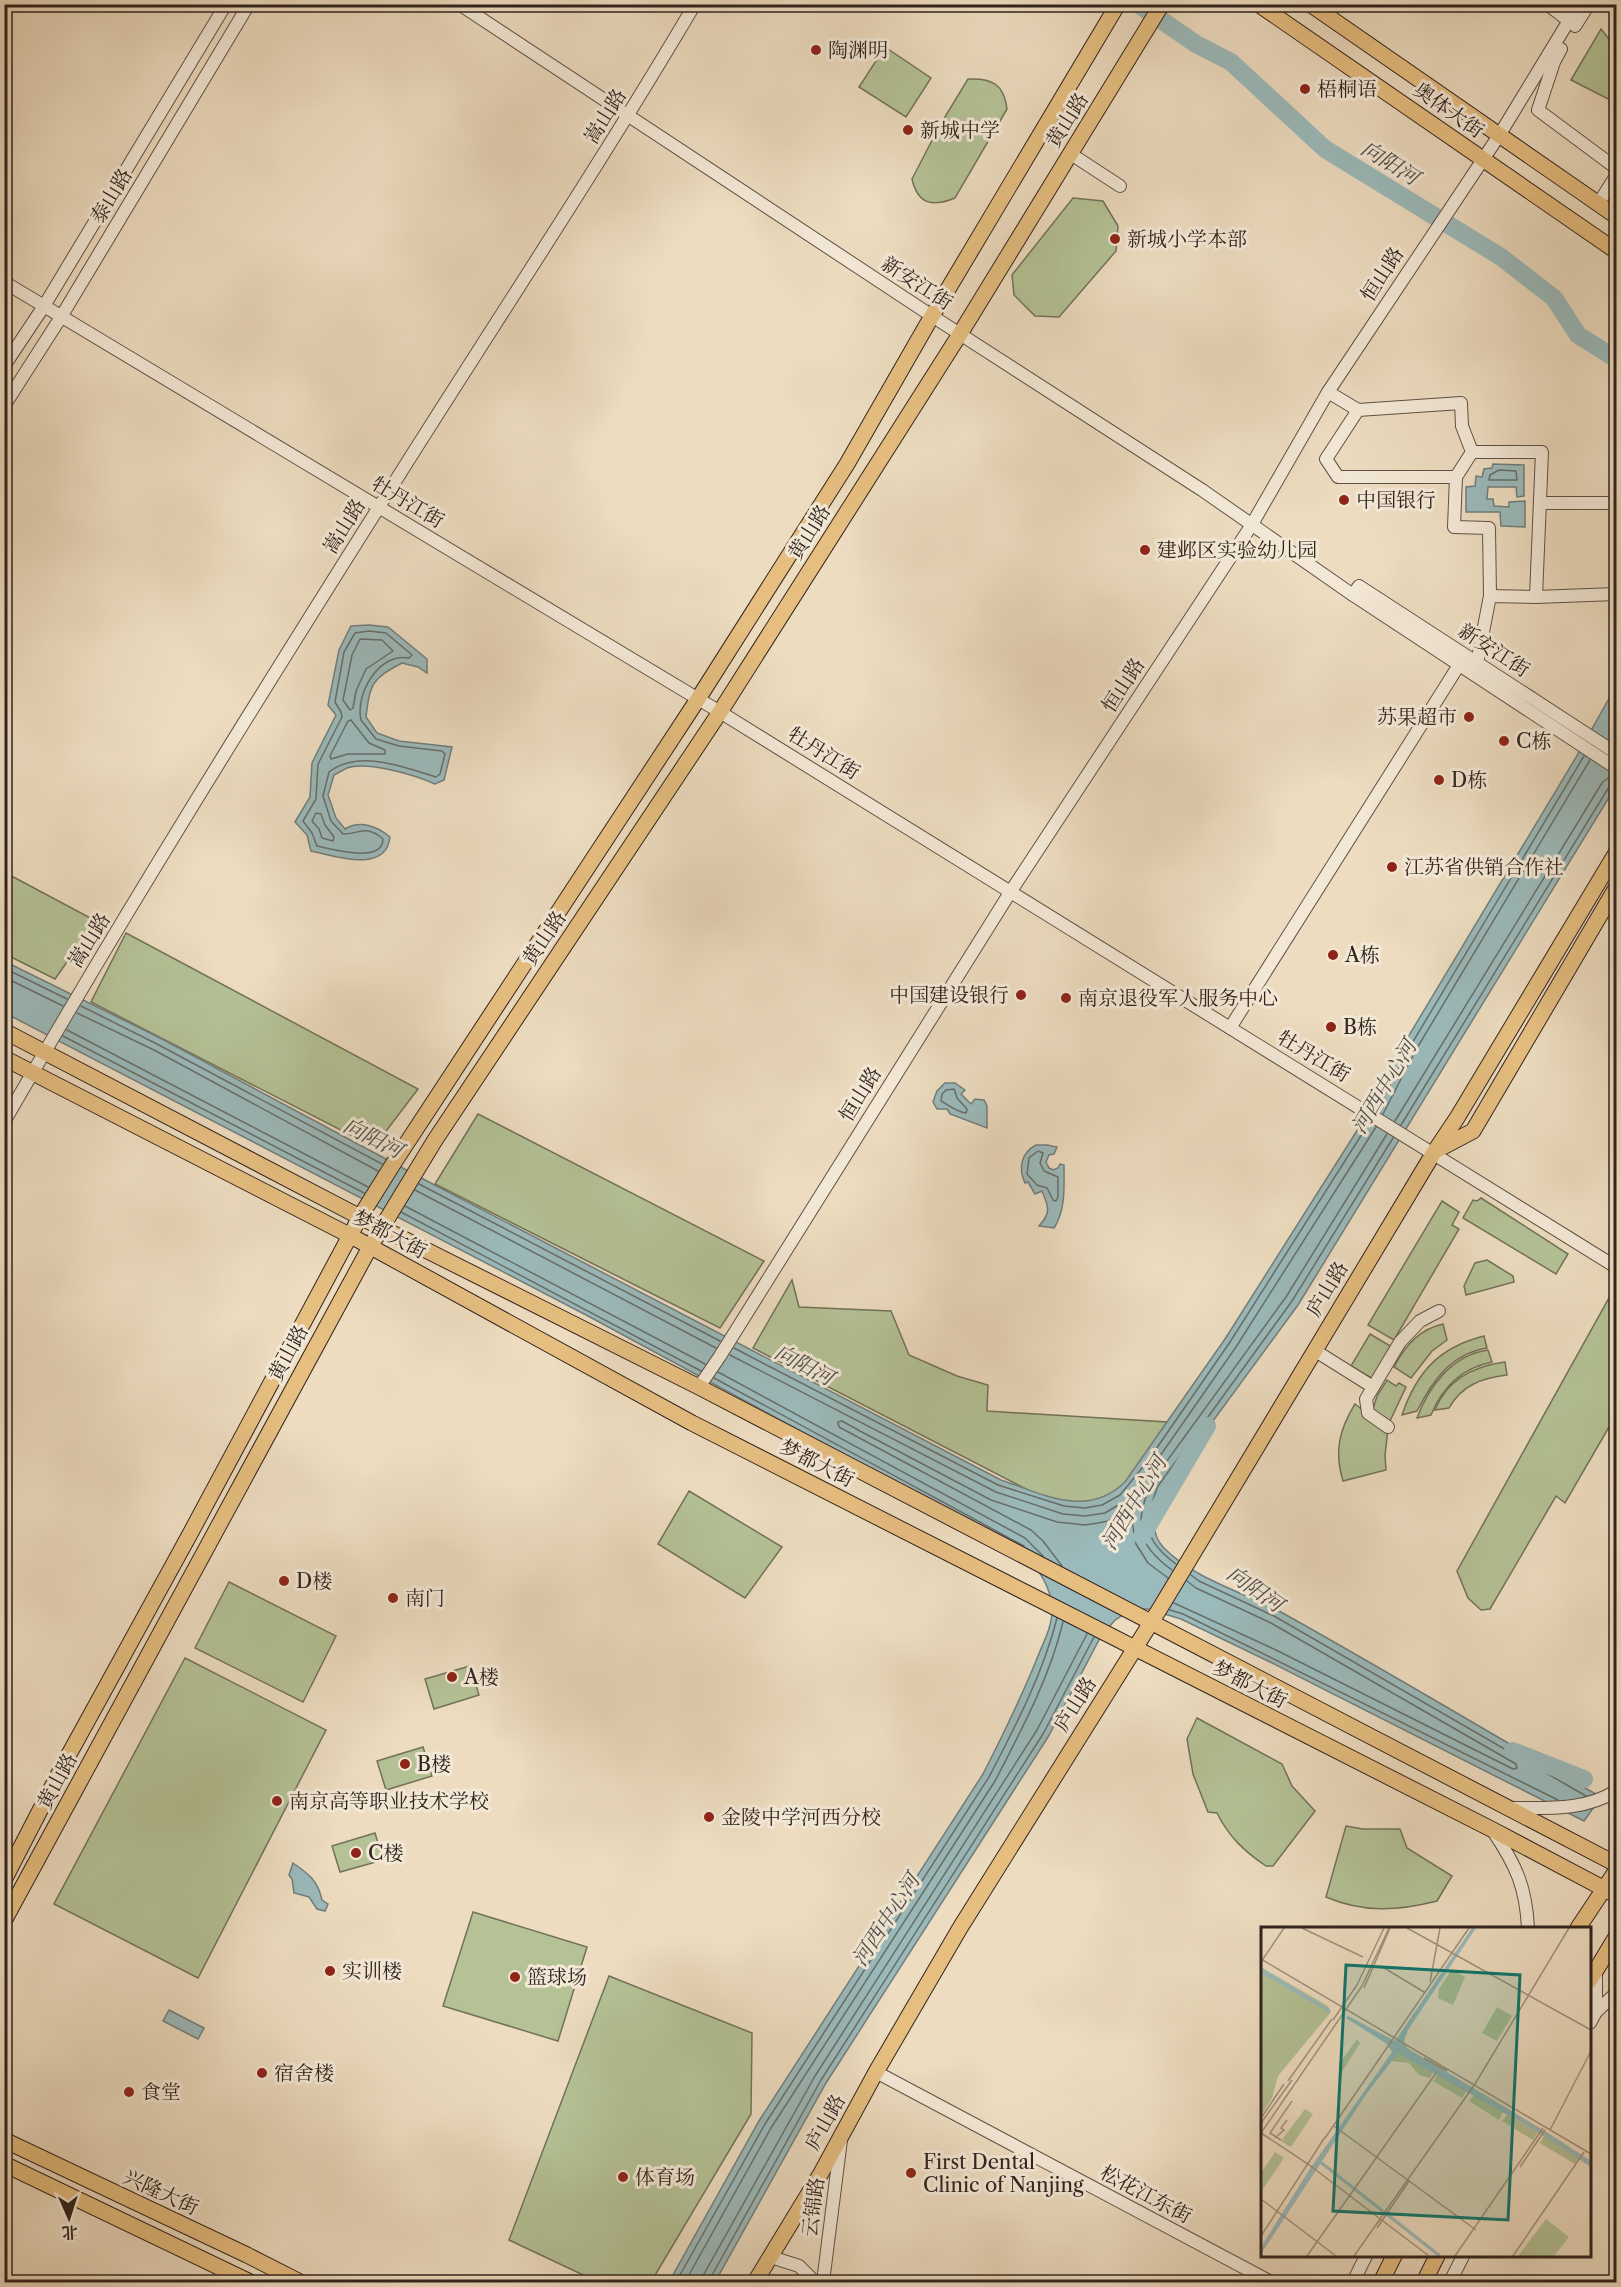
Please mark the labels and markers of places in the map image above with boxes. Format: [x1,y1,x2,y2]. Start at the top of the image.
place label: 陶渊明 [828,38,888,62]
marker: 陶渊明 [809,43,823,57]
place label: 梧桐语 [1317,77,1377,101]
marker: 梧桐语 [1298,82,1312,96]
place label: 新城中学 [920,118,1000,142]
marker: 新城中学 [901,123,915,137]
place label: 新城小学本部 [1127,227,1247,251]
marker: 新城小学本部 [1108,232,1122,246]
place label: 中国银行 [1356,488,1436,512]
marker: 中国银行 [1337,493,1351,507]
place label: 建邺区实验幼儿园 [1157,538,1317,562]
marker: 建邺区实验幼儿园 [1138,543,1152,557]
place label: 苏果超市 [1377,705,1457,729]
marker: 苏果超市 [1462,710,1476,724]
place label: C栋 [1516,729,1551,753]
marker: C栋 [1497,734,1511,748]
place label: D栋 [1451,768,1487,792]
marker: D栋 [1432,773,1446,787]
place label: 江苏省供销合作社 [1404,855,1564,879]
marker: 江苏省供销合作社 [1385,860,1399,874]
place label: A栋 [1344,943,1380,967]
marker: A栋 [1326,948,1340,962]
place label: 中国建设银行 [889,983,1009,1007]
place label: 南京退役军人服务中心 [1078,986,1278,1010]
marker: 中国建设银行 [1014,988,1028,1002]
marker: 南京退役军人服务中心 [1059,991,1073,1005]
place label: B栋 [1343,1015,1377,1039]
marker: B栋 [1324,1020,1338,1034]
place label: D楼 [296,1569,332,1593]
marker: D楼 [277,1574,291,1588]
place label: 南门 [405,1586,445,1610]
marker: 南门 [386,1591,400,1605]
place label: A楼 [463,1665,499,1689]
marker: A楼 [445,1670,459,1684]
place label: B楼 [417,1752,451,1776]
marker: B楼 [398,1757,412,1771]
place label: 南京高等职业技术学校 [289,1789,489,1813]
marker: 南京高等职业技术学校 [270,1794,284,1808]
place label: 金陵中学河西分校 [721,1805,881,1829]
marker: 金陵中学河西分校 [702,1810,716,1824]
place label: C楼 [368,1841,403,1865]
marker: C楼 [349,1846,363,1860]
place label: 实训楼 [342,1959,402,1983]
marker: 实训楼 [323,1964,337,1978]
place label: 篮球场 [527,1965,587,1989]
marker: 篮球场 [508,1970,522,1984]
place label: 宿舍楼 [274,2061,334,2085]
marker: 宿舍楼 [255,2066,269,2080]
place label: 食堂 [141,2080,181,2104]
marker: 食堂 [122,2085,136,2099]
place label: First Dental Clinic of Nanjing [923,2150,1084,2197]
place label: 体育场 [635,2165,695,2189]
marker: First Dental Clinic of Nanjing [904,2166,918,2180]
marker: 体育场 [616,2170,630,2184]

